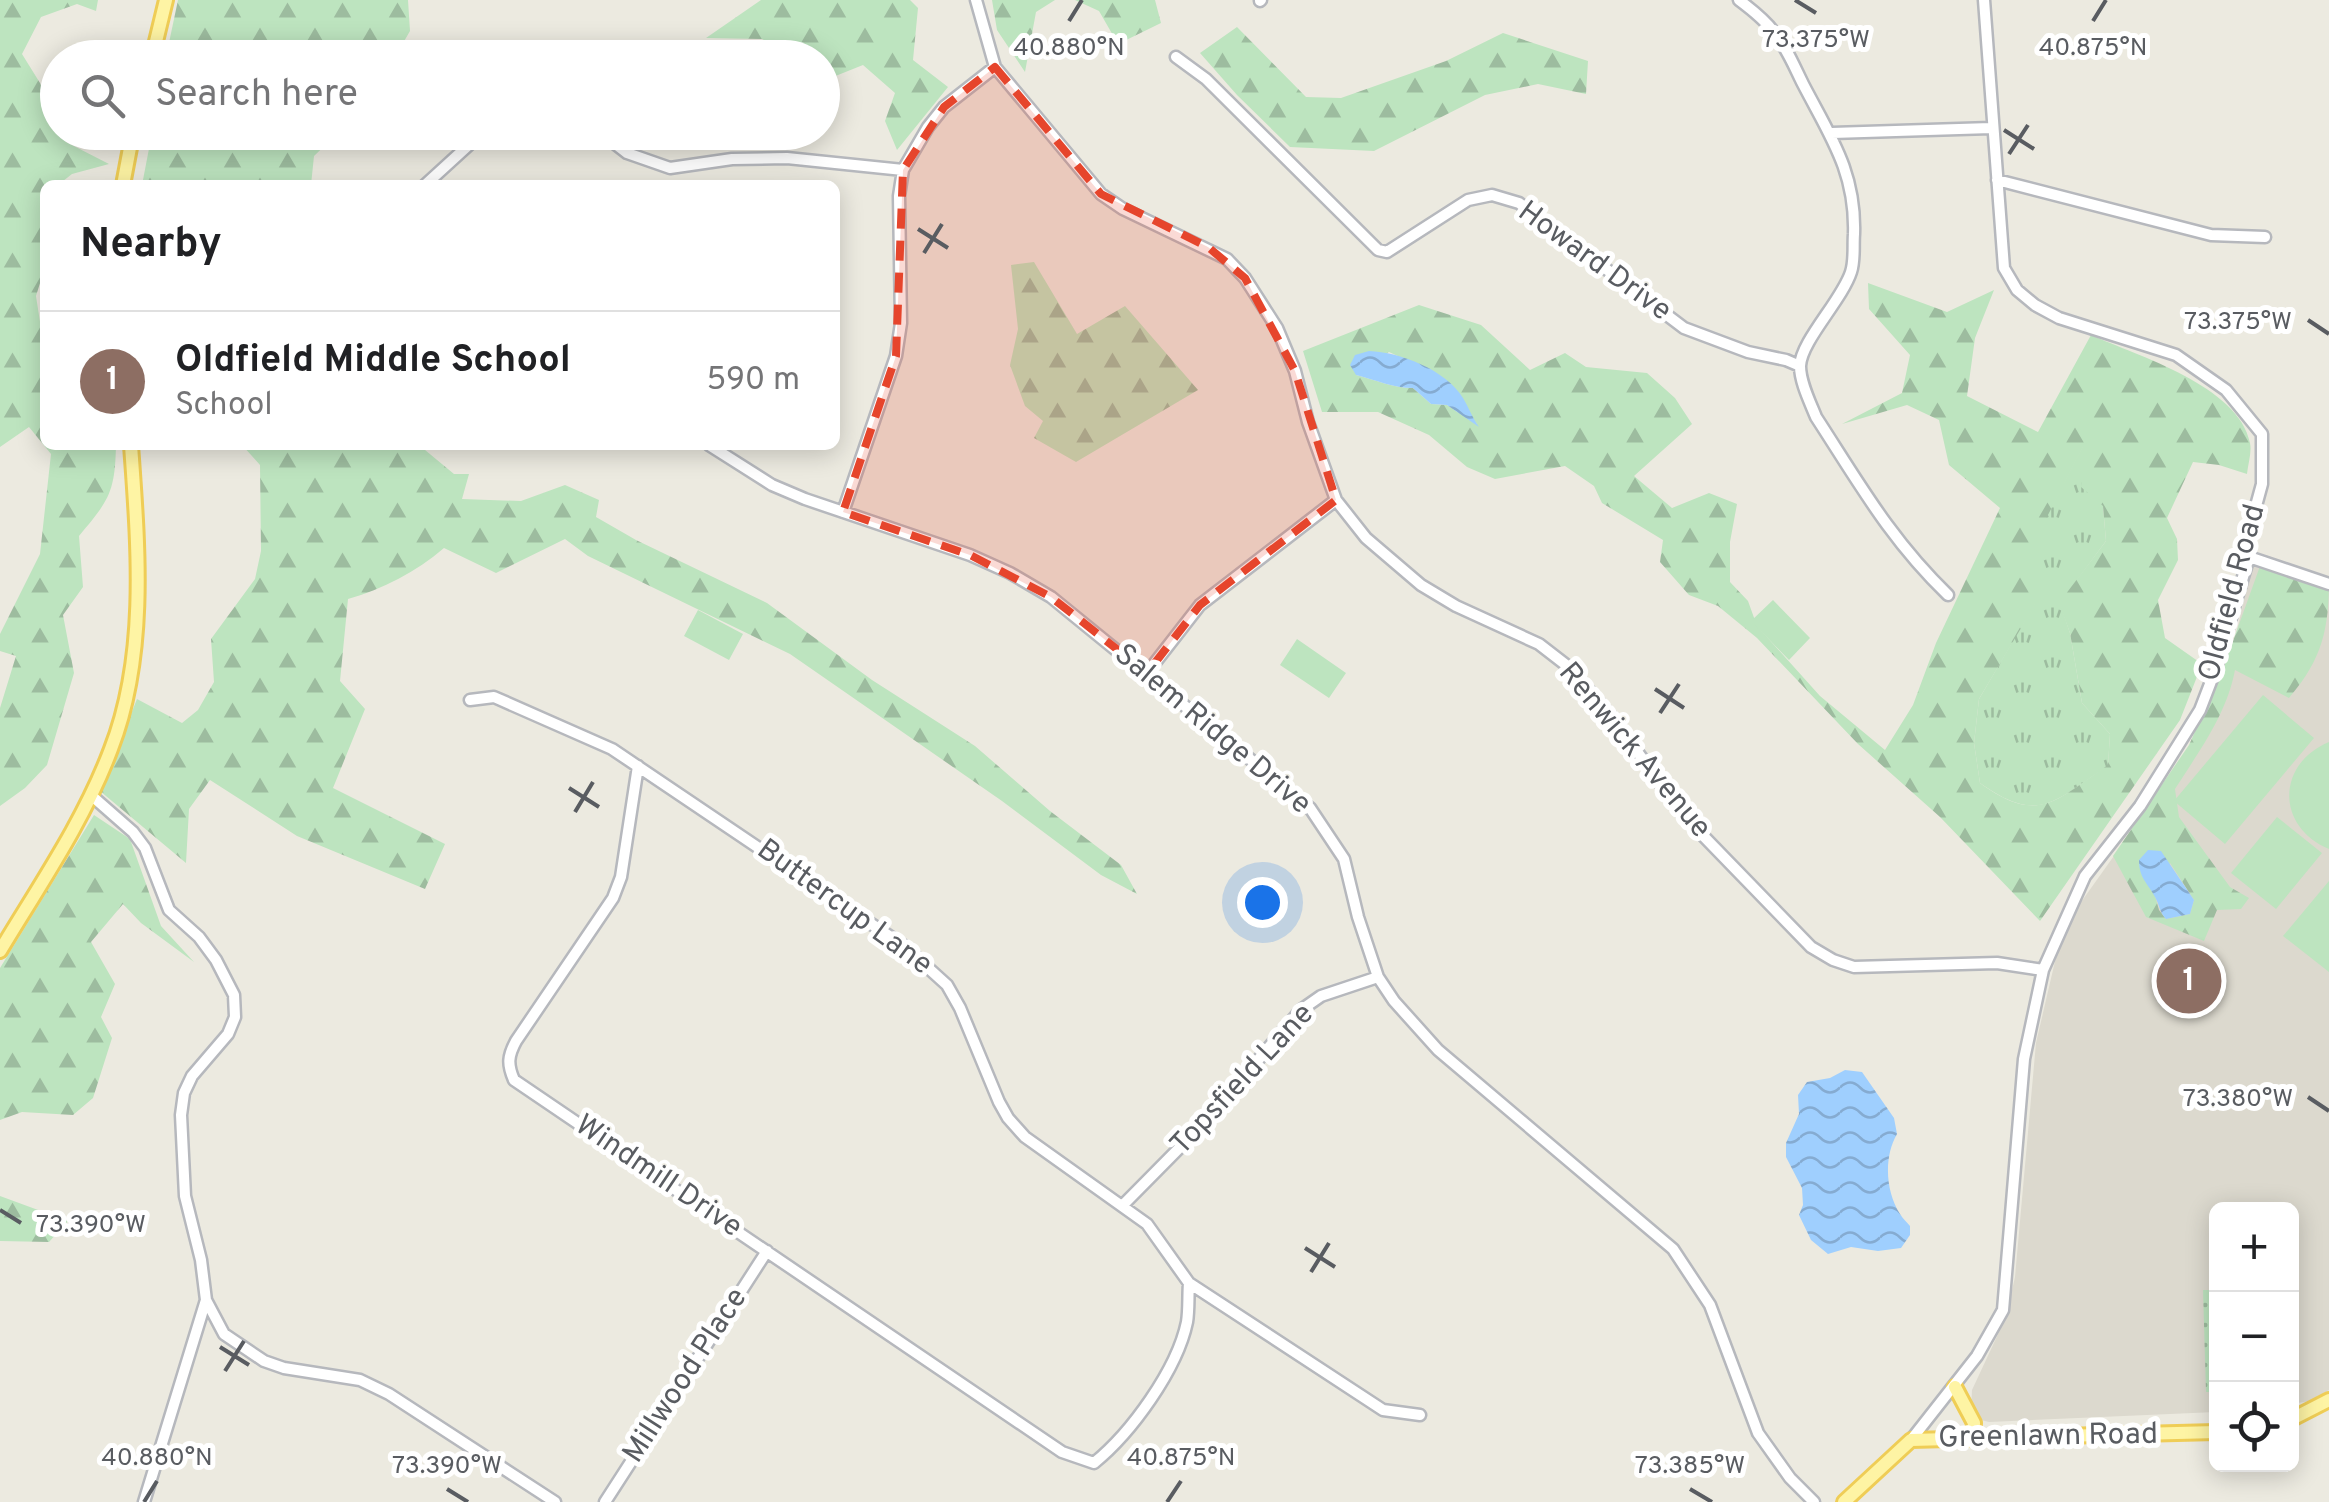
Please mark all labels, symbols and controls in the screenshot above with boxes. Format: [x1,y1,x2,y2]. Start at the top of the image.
text: 73.375°W [1762,25,1870,57]
text: 40.880°N [1013,33,1125,65]
text: 40.875°N [2039,33,2147,65]
search box [40,40,840,150]
icon: search [75,68,130,123]
text: Search here [155,71,358,120]
street label: Howard Drive [1510,194,1678,330]
text: Nearby [80,219,222,272]
text: 73.375°W [2184,307,2292,339]
text: Oldfield Middle School [175,337,571,386]
text: 1 [106,361,119,401]
text: 590 m [706,361,800,401]
text: School [175,386,273,426]
street label: Oldfield Road [2192,501,2274,685]
street label: Salem Ridge Drive [1106,637,1318,823]
street label: Renwick Avenue [1550,655,1718,847]
street label: Buttercup Lane [749,832,939,984]
your location [1237,877,1288,928]
pin: 1 [2156,944,2222,1018]
street label: Topsfield Lane [1163,997,1323,1163]
text: 73.380°W [2183,1084,2293,1116]
street label: Windmill Drive [567,1107,749,1247]
map controls [2209,1202,2299,1472]
button: + [2209,1202,2299,1292]
text: 73.390°W [36,1210,146,1242]
street label: Millwood Place [616,1281,756,1471]
button: − [2209,1292,2299,1382]
button: locate [2209,1382,2299,1472]
street label: Greenlawn Road [1938,1417,2158,1457]
text: 40.880°N [101,1443,213,1475]
text: 40.875°N [1127,1443,1235,1475]
text: 73.390°W [392,1451,502,1483]
text: 73.385°W [1635,1451,1745,1483]

